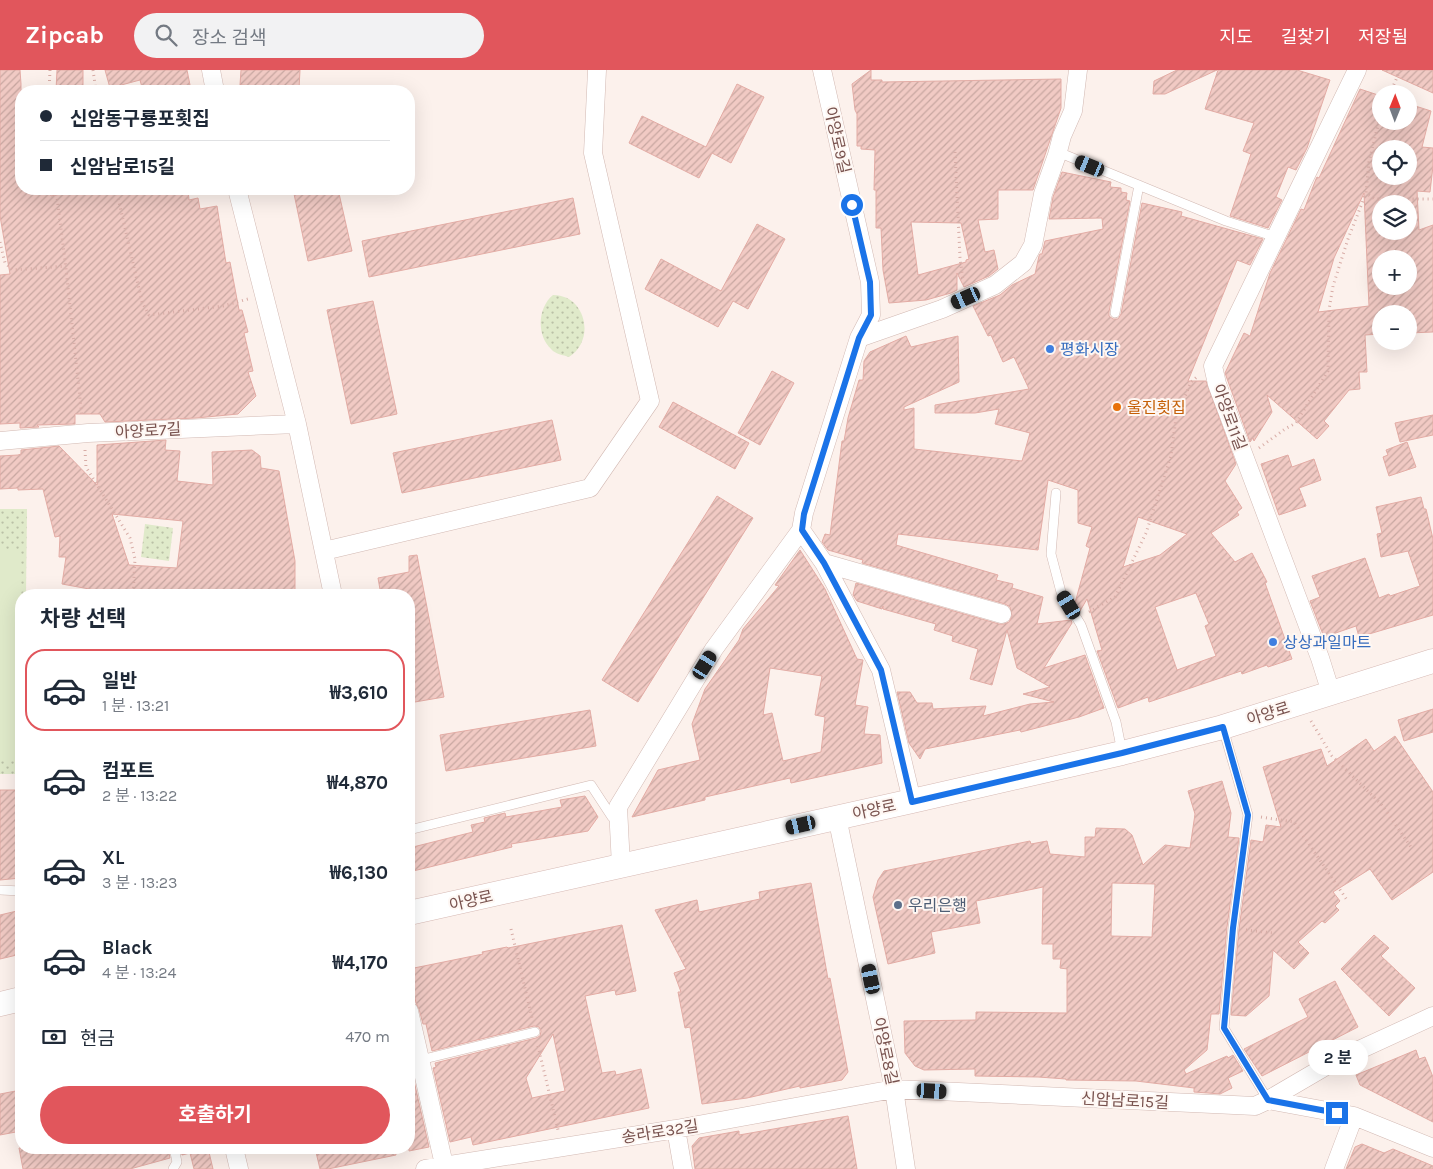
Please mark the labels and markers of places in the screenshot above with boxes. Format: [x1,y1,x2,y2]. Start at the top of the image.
place label: 평화시장 [1060,340,1119,359]
marker: 평화시장 [1044,343,1056,355]
place label: 울진횟집 [1127,398,1186,417]
marker: 울진횟집 [1111,401,1123,413]
place label: 상상과일마트 [1283,633,1371,652]
marker: 상상과일마트 [1267,636,1279,648]
place label: 우리은행 [908,896,967,915]
marker: 우리은행 [892,899,904,911]

